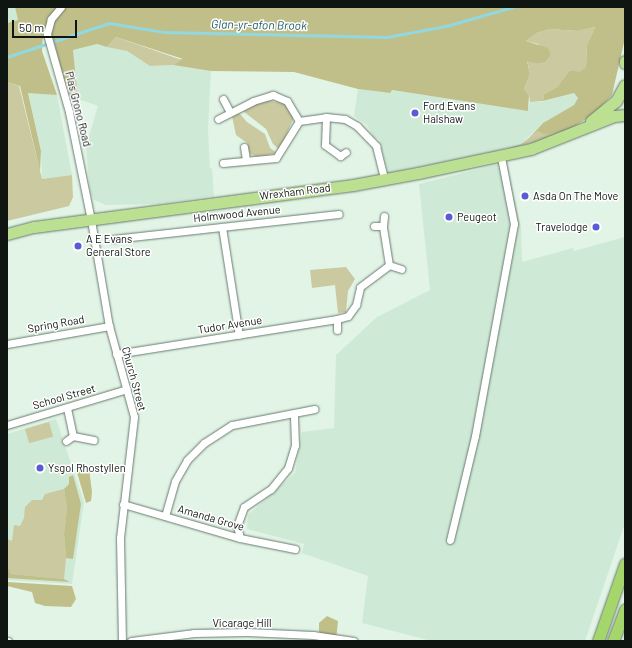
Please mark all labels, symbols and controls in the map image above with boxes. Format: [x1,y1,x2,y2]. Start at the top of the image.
scale bar [14,12,79,38]
water label: Glan-yr-afon Brook [211,17,307,33]
text: 50 m [19,20,44,34]
street label: Plas Grono Road [62,70,94,148]
place label: Ford Evans Halshaw [423,100,476,126]
marker: Ford Evans Halshaw [410,108,420,118]
street label: Wrexham Road [259,181,331,203]
place label: Asda On The Move [533,189,618,203]
marker: Asda On The Move [520,191,530,201]
street label: Holmwood Avenue [193,203,281,225]
place label: Peugeot [457,210,497,224]
marker: Peugeot [444,212,454,222]
place label: Travelodge [536,220,588,234]
marker: Travelodge [591,222,601,232]
place label: A E Evans General Store [86,233,151,259]
marker: A E Evans General Store [73,241,83,251]
street label: Spring Road [26,312,86,336]
street label: Tudor Avenue [197,313,263,337]
street label: Church Street [119,345,149,413]
street label: School Street [31,382,97,412]
place label: Ysgol Rhostyllen [48,461,126,475]
marker: Ysgol Rhostyllen [35,463,45,473]
street label: Amanda Grove [176,502,246,534]
street label: Vicarage Hill [212,616,272,630]

